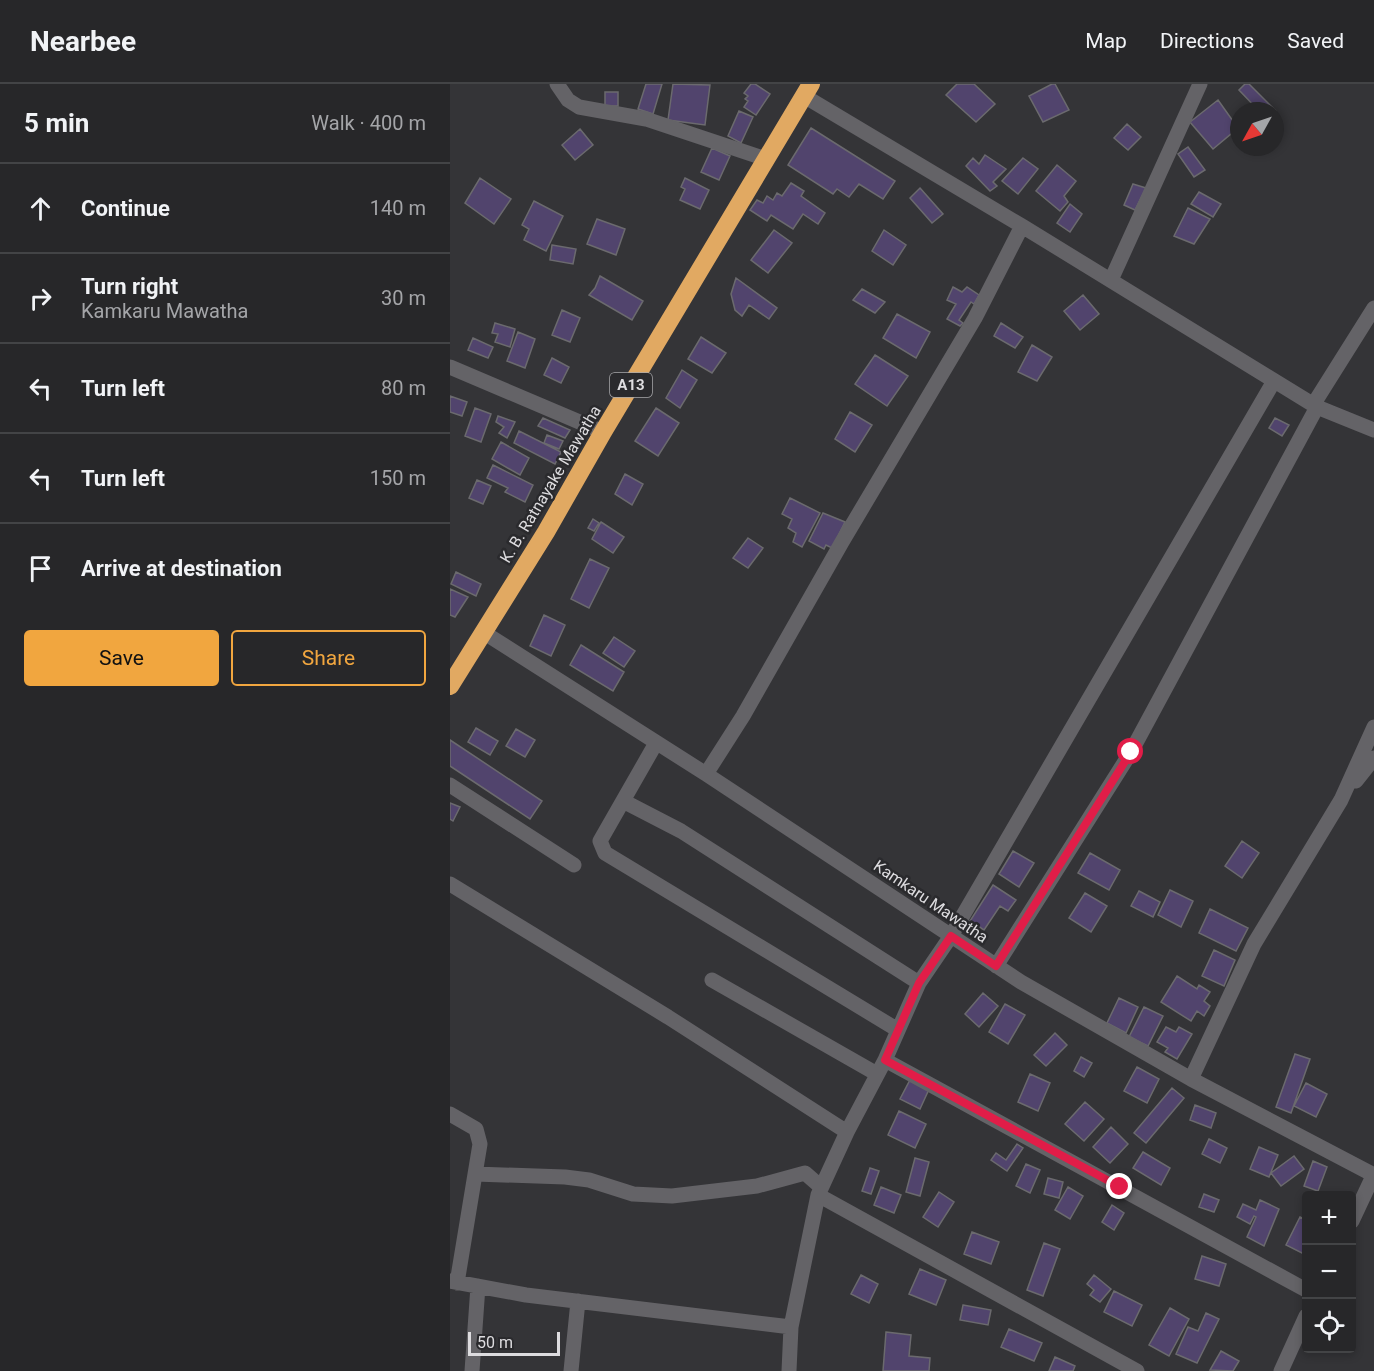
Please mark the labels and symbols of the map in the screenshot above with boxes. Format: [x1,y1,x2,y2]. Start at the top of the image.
north arrow [1230,102,1284,156]
road number: A13 [610,373,652,397]
street label: K. B. Ratnayake Mawatha [496,402,605,566]
route start [1117,738,1143,764]
street label: Kamkaru Mawatha [870,856,992,947]
route end [1106,1173,1132,1199]
scale bar [468,1329,560,1356]

